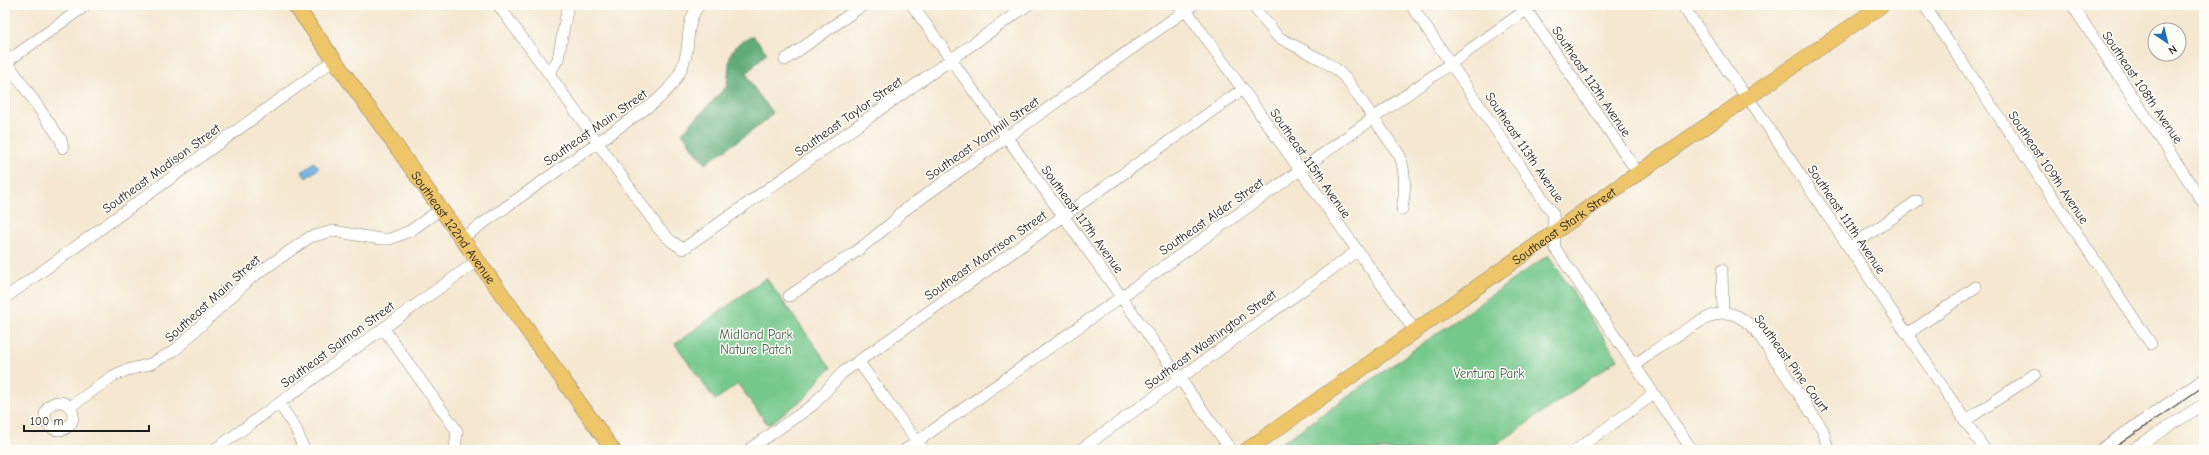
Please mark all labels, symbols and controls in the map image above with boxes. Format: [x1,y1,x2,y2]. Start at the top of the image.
north arrow [2147,22,2187,62]
street label: Southeast 112th Avenue [1549,23,1634,140]
street label: Southeast 108th Avenue [2099,28,2186,147]
text: N [2166,42,2179,57]
street label: Southeast Taylor Street [792,73,906,159]
street label: Southeast Main Street [541,85,651,169]
street label: Southeast 113th Avenue [1482,89,1567,206]
street label: Southeast Yamhill Street [923,93,1043,183]
street label: Southeast 115th Avenue [1267,106,1354,221]
street label: Southeast 109th Avenue [2005,108,2092,227]
street label: Southeast Madison Street [100,120,224,216]
street label: Southeast 111th Avenue [1805,162,1889,277]
street label: Southeast 117th Avenue [1039,163,1127,276]
street label: Southeast 122nd Avenue [408,168,499,287]
street label: Southeast Alder Street [1156,174,1267,258]
street label: Southeast Stark Street [1509,184,1620,268]
street label: Southeast Morrison Street [921,207,1050,303]
street label: Southeast Main Street [162,251,264,345]
street label: Southeast Washington Street [1142,286,1280,392]
street label: Southeast Salmon Street [278,297,398,391]
street label: Southeast Pine Court [1751,312,1833,416]
park label: Midland Park Nature Patch [719,327,794,357]
park label: Ventura Park [1453,366,1525,381]
scale bar [24,407,149,433]
text: 100 m [30,414,63,428]

